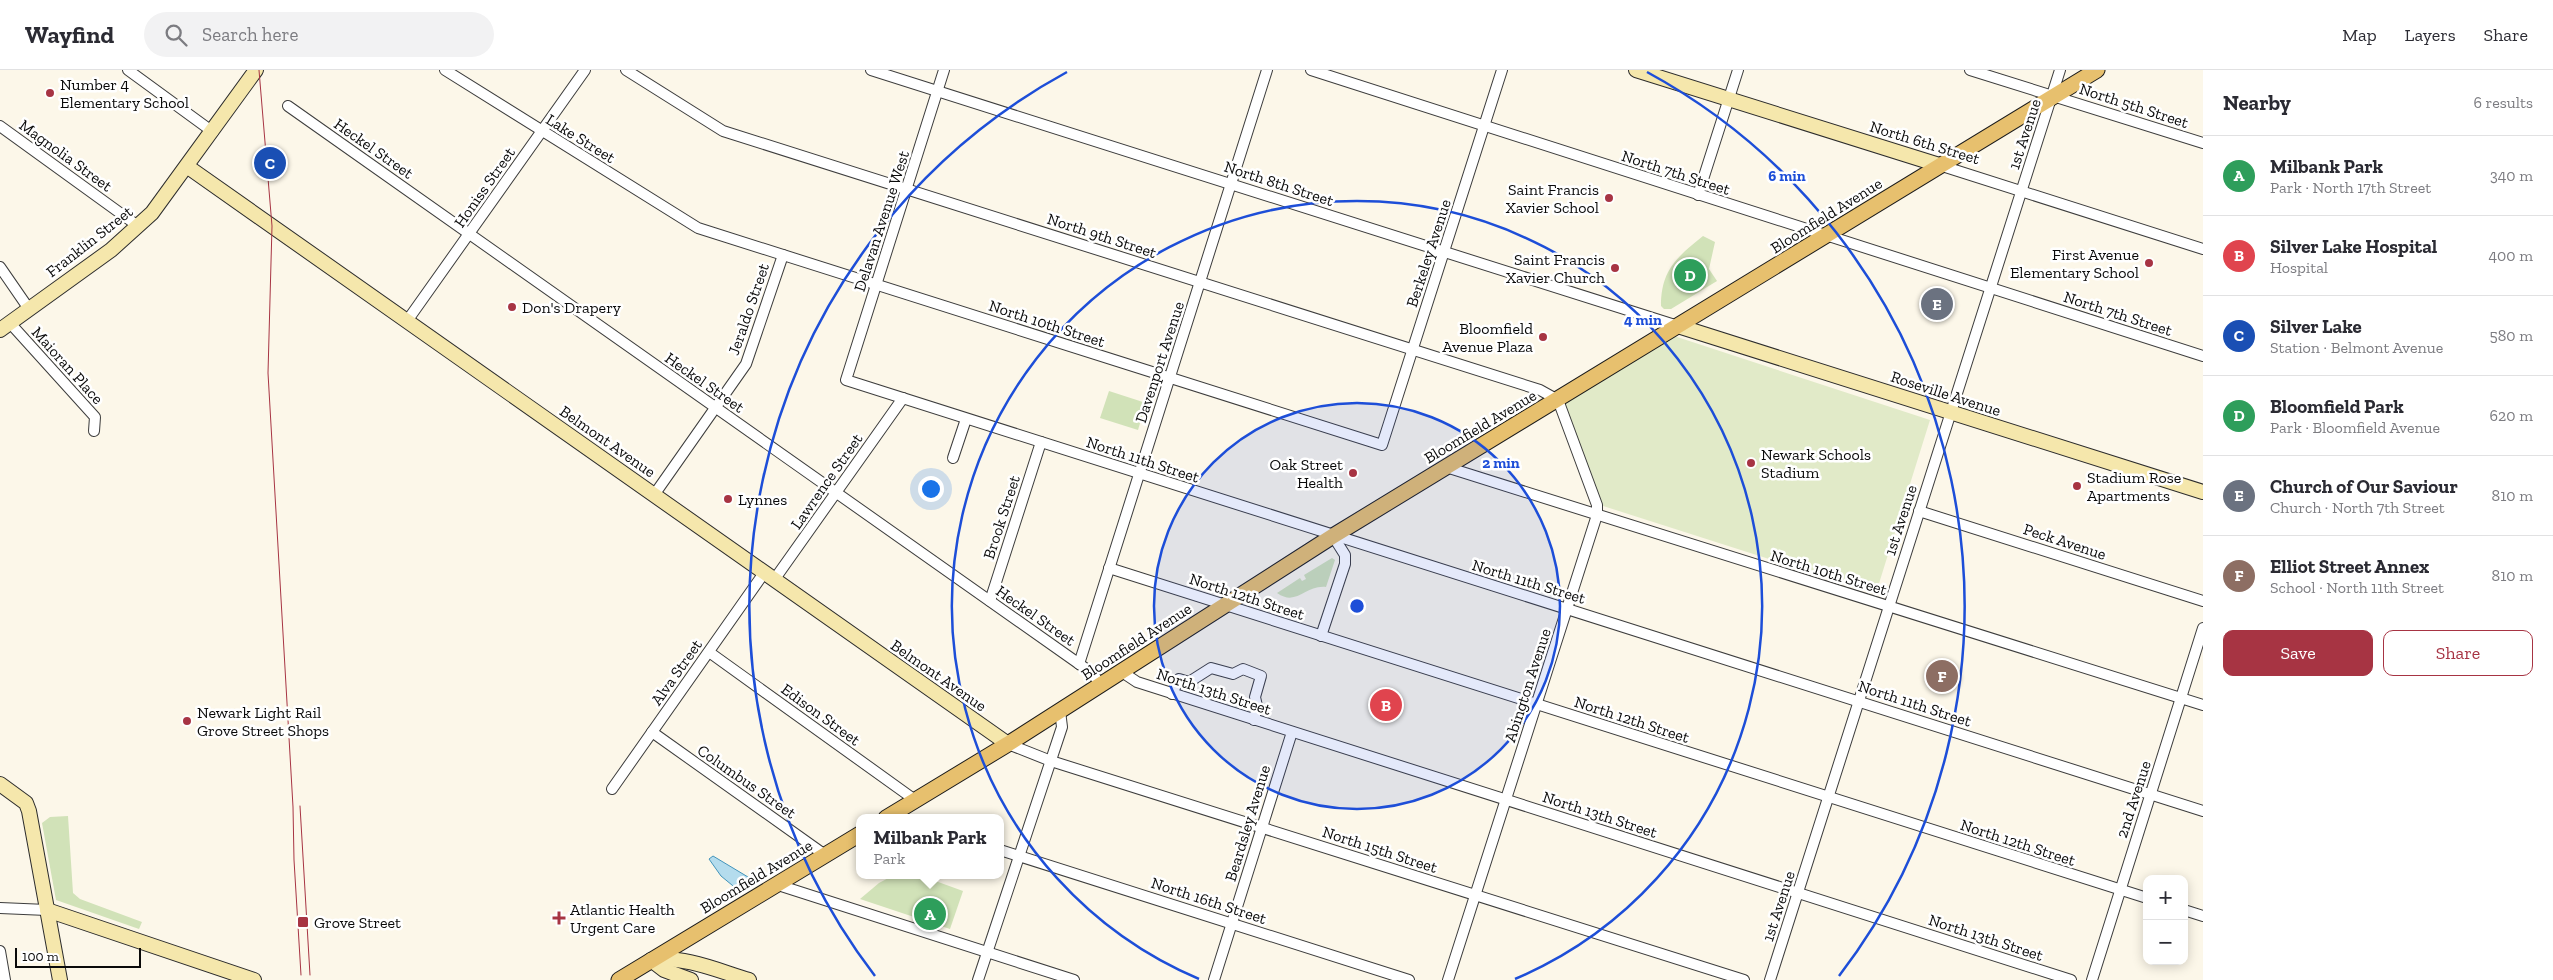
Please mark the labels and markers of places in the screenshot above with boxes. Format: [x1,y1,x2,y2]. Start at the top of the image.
place label: Number 4 Elementary School [60,75,189,112]
marker: Number 4 Elementary School [44,87,56,99]
pin: C [254,144,286,182]
place label: Saint Francis Xavier School [1506,180,1599,217]
marker: Saint Francis Xavier School [1603,192,1615,204]
place label: First Avenue Elementary School [2010,245,2139,282]
place label: Saint Francis Xavier Church [1506,250,1605,287]
pin: D [1674,256,1706,294]
marker: First Avenue Elementary School [2143,257,2155,269]
marker: Saint Francis Xavier Church [1609,262,1621,274]
pin: E [1921,285,1953,323]
place label: Don's Drapery [522,298,622,317]
marker: Don's Drapery [506,301,518,313]
place label: Bloomfield Avenue Plaza [1442,319,1533,356]
marker: Bloomfield Avenue Plaza [1537,331,1549,343]
place label: Newark Schools Stadium [1761,445,1871,482]
place label: Oak Street Health [1270,455,1343,492]
marker: Newark Schools Stadium [1745,457,1757,469]
marker: Oak Street Health [1347,467,1359,479]
place label: Stadium Rose Apartments [2087,468,2181,505]
marker: Stadium Rose Apartments [2071,480,2083,492]
place label: Lynnes [738,490,787,509]
marker: Lynnes [722,493,734,505]
centre of rings [1348,597,1366,615]
pin: F [1926,657,1958,695]
pin: B [1370,686,1402,724]
place label: Newark Light Rail Grove Street Shops [197,703,329,740]
marker: Newark Light Rail Grove Street Shops [181,715,193,727]
pin: A [914,895,946,933]
place label: Atlantic Health Urgent Care [570,900,675,937]
marker: Atlantic Health Urgent Care [552,911,566,925]
place label: Grove Street [314,913,401,932]
marker: Grove Street [296,915,310,929]

